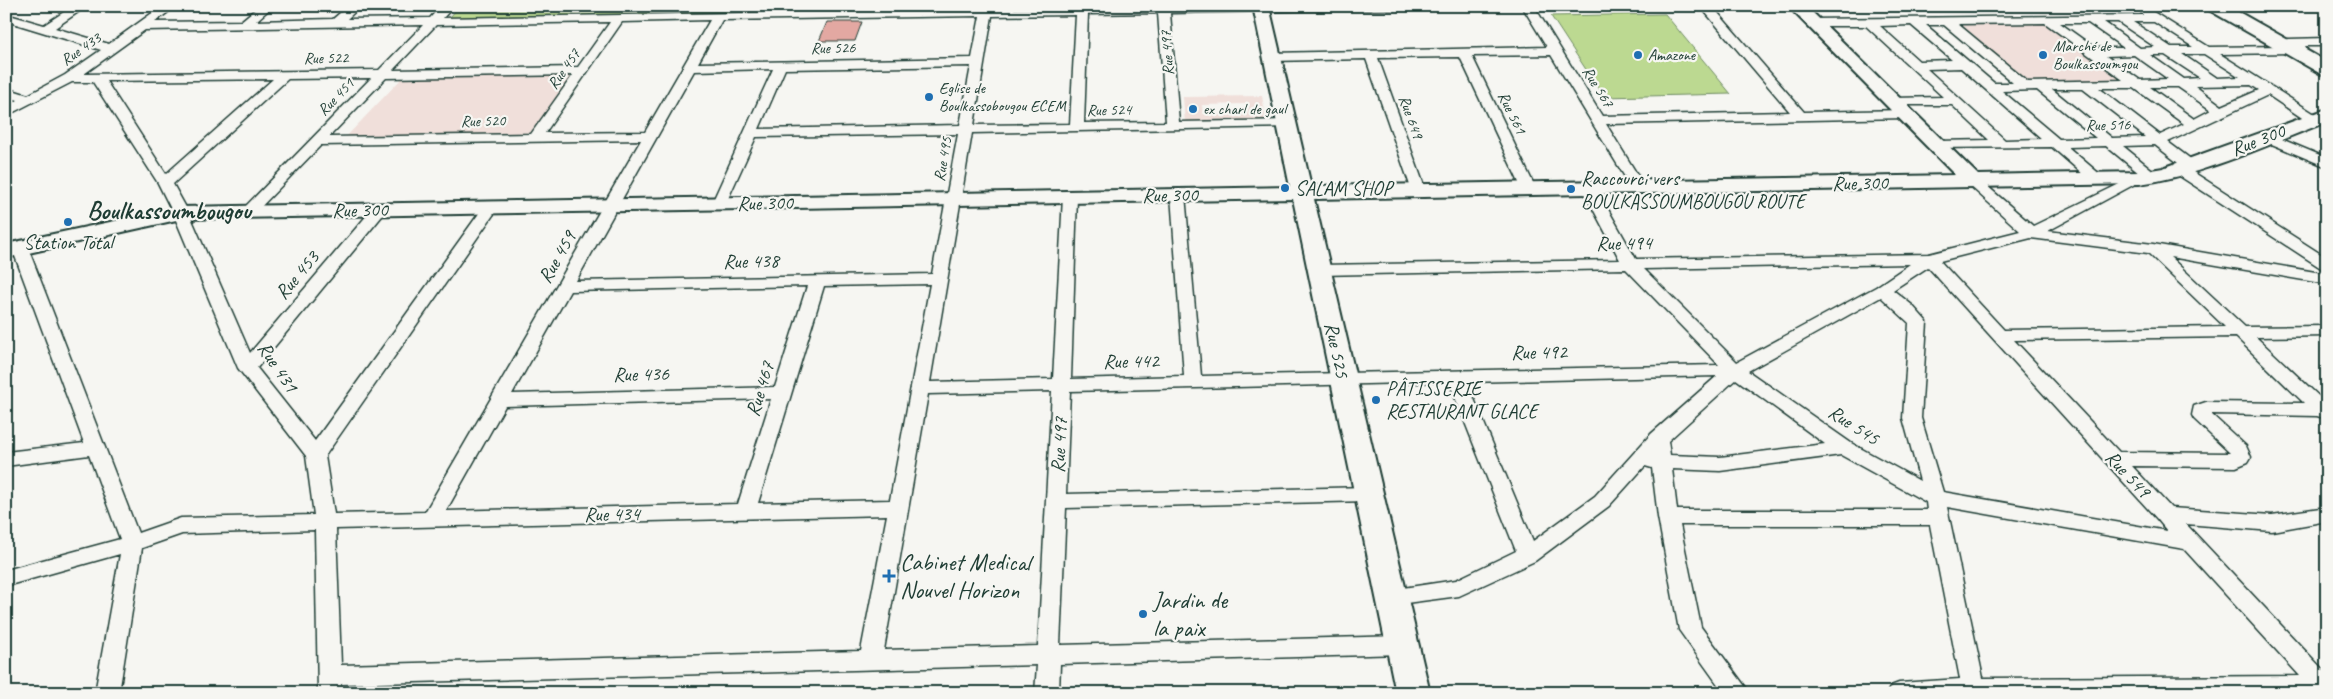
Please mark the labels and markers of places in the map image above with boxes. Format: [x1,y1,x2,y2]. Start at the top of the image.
place label: Marché de Boulkassoumgou [2053,36,2139,74]
place label: Amazone [1648,45,1697,65]
marker: Amazone [1632,49,1644,61]
marker: Marché de Boulkassoumgou [2037,49,2049,61]
place label: Eglise de Boulkassobougou ECEM [939,78,1067,116]
marker: Eglise de Boulkassobougou ECEM [923,91,935,103]
place label: ex charl de gaul [1203,99,1289,119]
marker: ex charl de gaul [1187,103,1199,115]
place label: Raccourci vers BOULKASSOUMBOUGOU ROUTE [1581,166,1808,214]
place label: SALAM SHOP [1295,176,1394,201]
marker: SALAM SHOP [1279,182,1291,194]
marker: Raccourci vers BOULKASSOUMBOUGOU ROUTE [1565,183,1577,195]
marker: Station Total [62,216,74,228]
place label: Station Total [23,230,116,255]
place label: PÂTISSERIE RESTAURANT GLACE [1386,376,1540,424]
marker: PÂTISSERIE RESTAURANT GLACE [1370,394,1382,406]
place label: Cabinet Medical Nouvel Horizon [900,547,1034,605]
marker: Cabinet Medical Nouvel Horizon [882,569,896,583]
place label: Jardin de la paix [1152,585,1229,643]
marker: Jardin de la paix [1137,608,1149,620]

